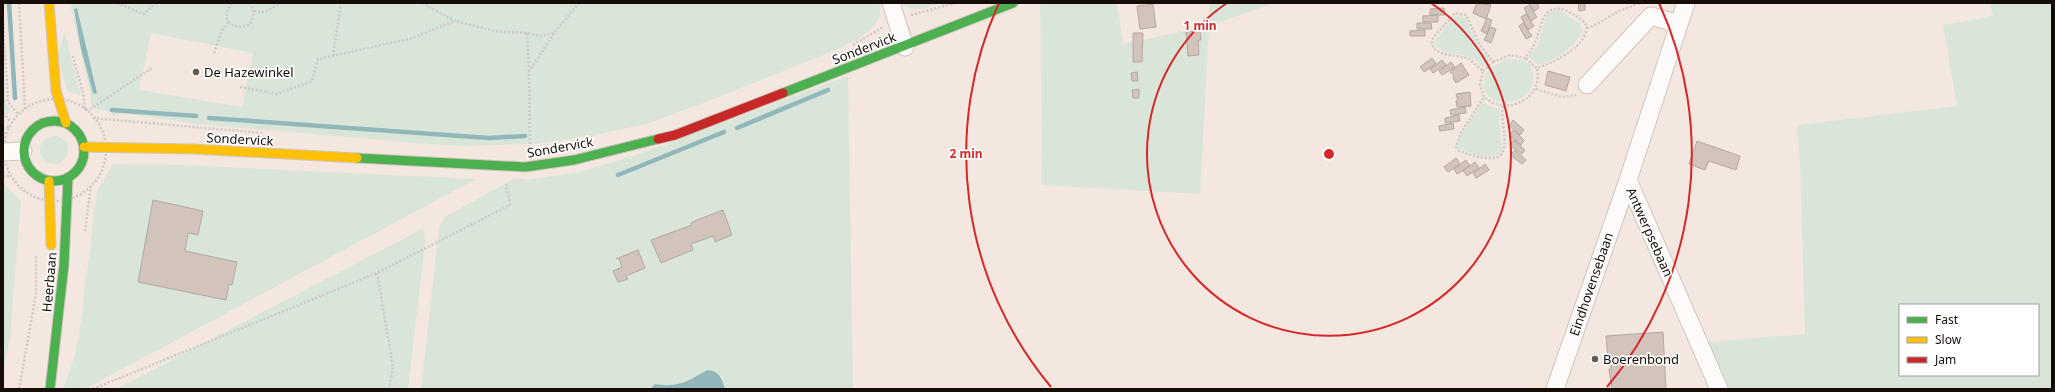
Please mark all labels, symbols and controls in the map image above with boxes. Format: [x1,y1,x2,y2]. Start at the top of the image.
text: 1 min [1183,17,1217,34]
street label: Sondervick [830,28,898,68]
place label: De Hazewinkel [204,63,294,81]
marker: De Hazewinkel [191,67,201,77]
street label: Sondervick [206,128,274,150]
street label: Sondervick [526,132,595,162]
text: 2 min [949,145,983,162]
centre of rings [1322,147,1336,161]
street label: Antwerpsebaan [1622,184,1678,280]
street label: Eindhovensebaan [1565,230,1617,338]
street label: Heerbaan [37,251,61,313]
legend [1899,304,2039,376]
text: Fast [1935,311,1959,328]
text: Slow [1935,331,1962,348]
place label: Boerenbond [1603,350,1679,368]
text: Jam [1934,351,1956,368]
marker: Boerenbond [1590,354,1600,364]

